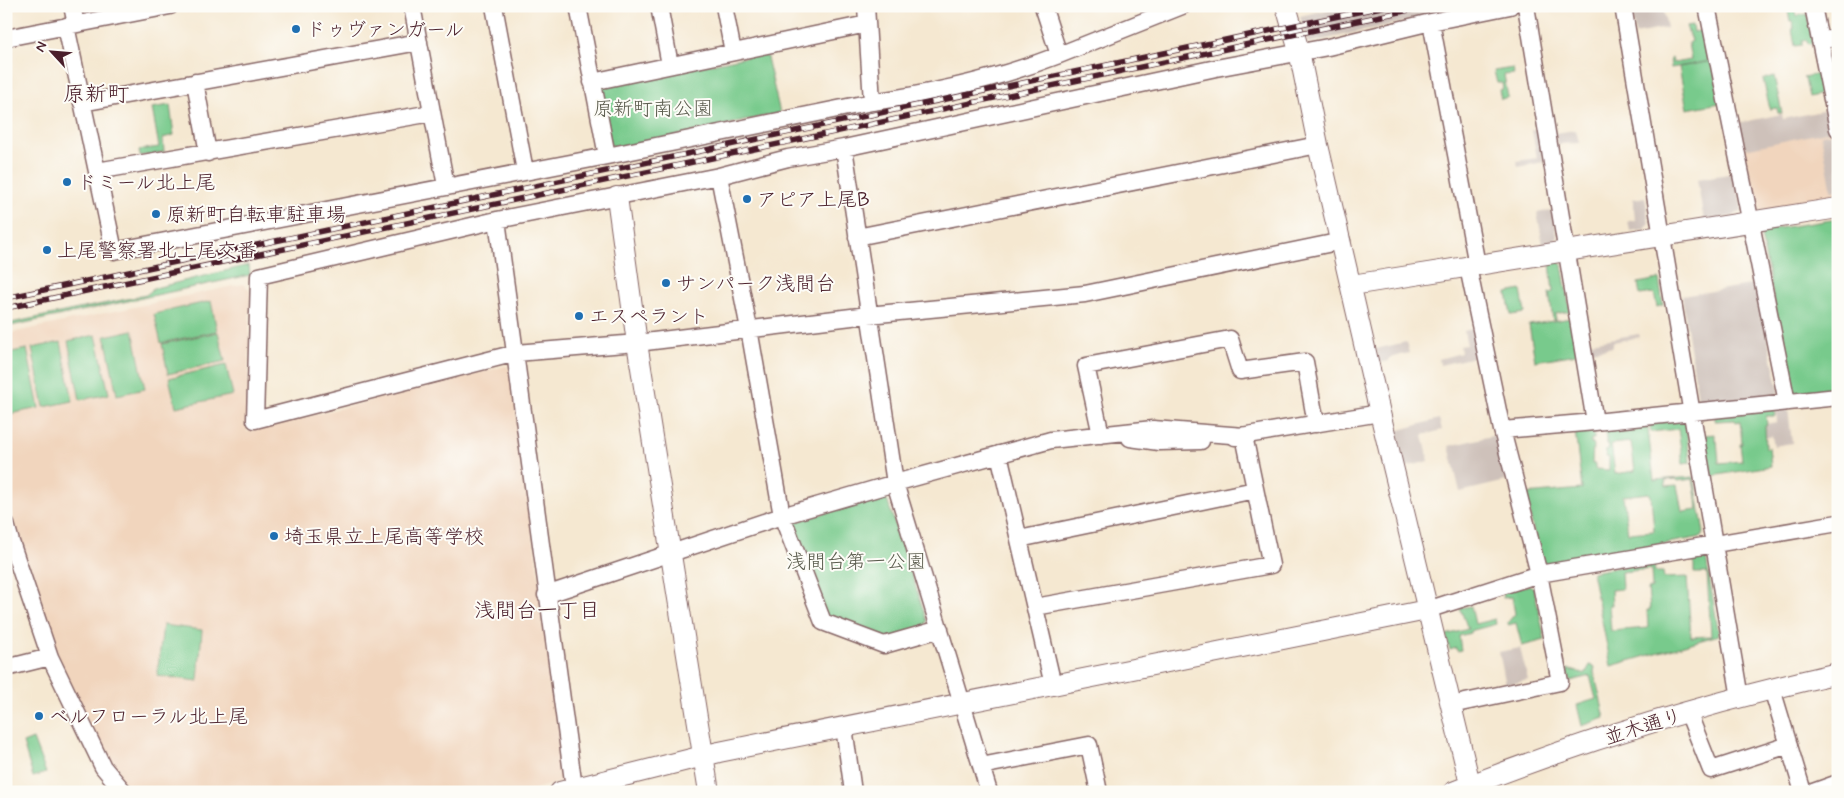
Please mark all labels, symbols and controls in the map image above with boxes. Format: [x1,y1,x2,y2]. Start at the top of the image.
place label: ドゥヴァンガール [306,17,465,44]
marker: ドゥヴァンガール [290,23,302,35]
north arrow [28,28,78,78]
text: N [31,39,51,55]
district label: 原新町 [63,81,129,109]
park label: 原新町南公園 [593,96,713,123]
place label: ドミール北上尾 [77,170,215,197]
marker: ドミール北上尾 [61,176,73,188]
place label: アピア上尾B [757,187,870,214]
marker: アピア上尾B [741,193,753,205]
place label: 原新町自転車駐車場 [166,202,346,229]
marker: 原新町自転車駐車場 [150,208,162,220]
place label: 上尾警察署北上尾交番 [57,238,257,265]
marker: 上尾警察署北上尾交番 [41,244,53,256]
place label: サンパーク浅間台 [676,271,835,298]
marker: サンパーク浅間台 [660,277,672,289]
place label: エスペラント [589,304,709,331]
marker: エスペラント [573,310,585,322]
place label: 埼玉県立上尾高等学校 [284,524,484,551]
marker: 埼玉県立上尾高等学校 [268,530,280,542]
park label: 浅間台第一公園 [786,549,926,576]
district label: 浅間台一丁目 [474,597,600,625]
street label: 並木通り [1601,703,1686,752]
place label: ベルフローラル北上尾 [49,704,248,731]
marker: ベルフローラル北上尾 [33,710,45,722]

